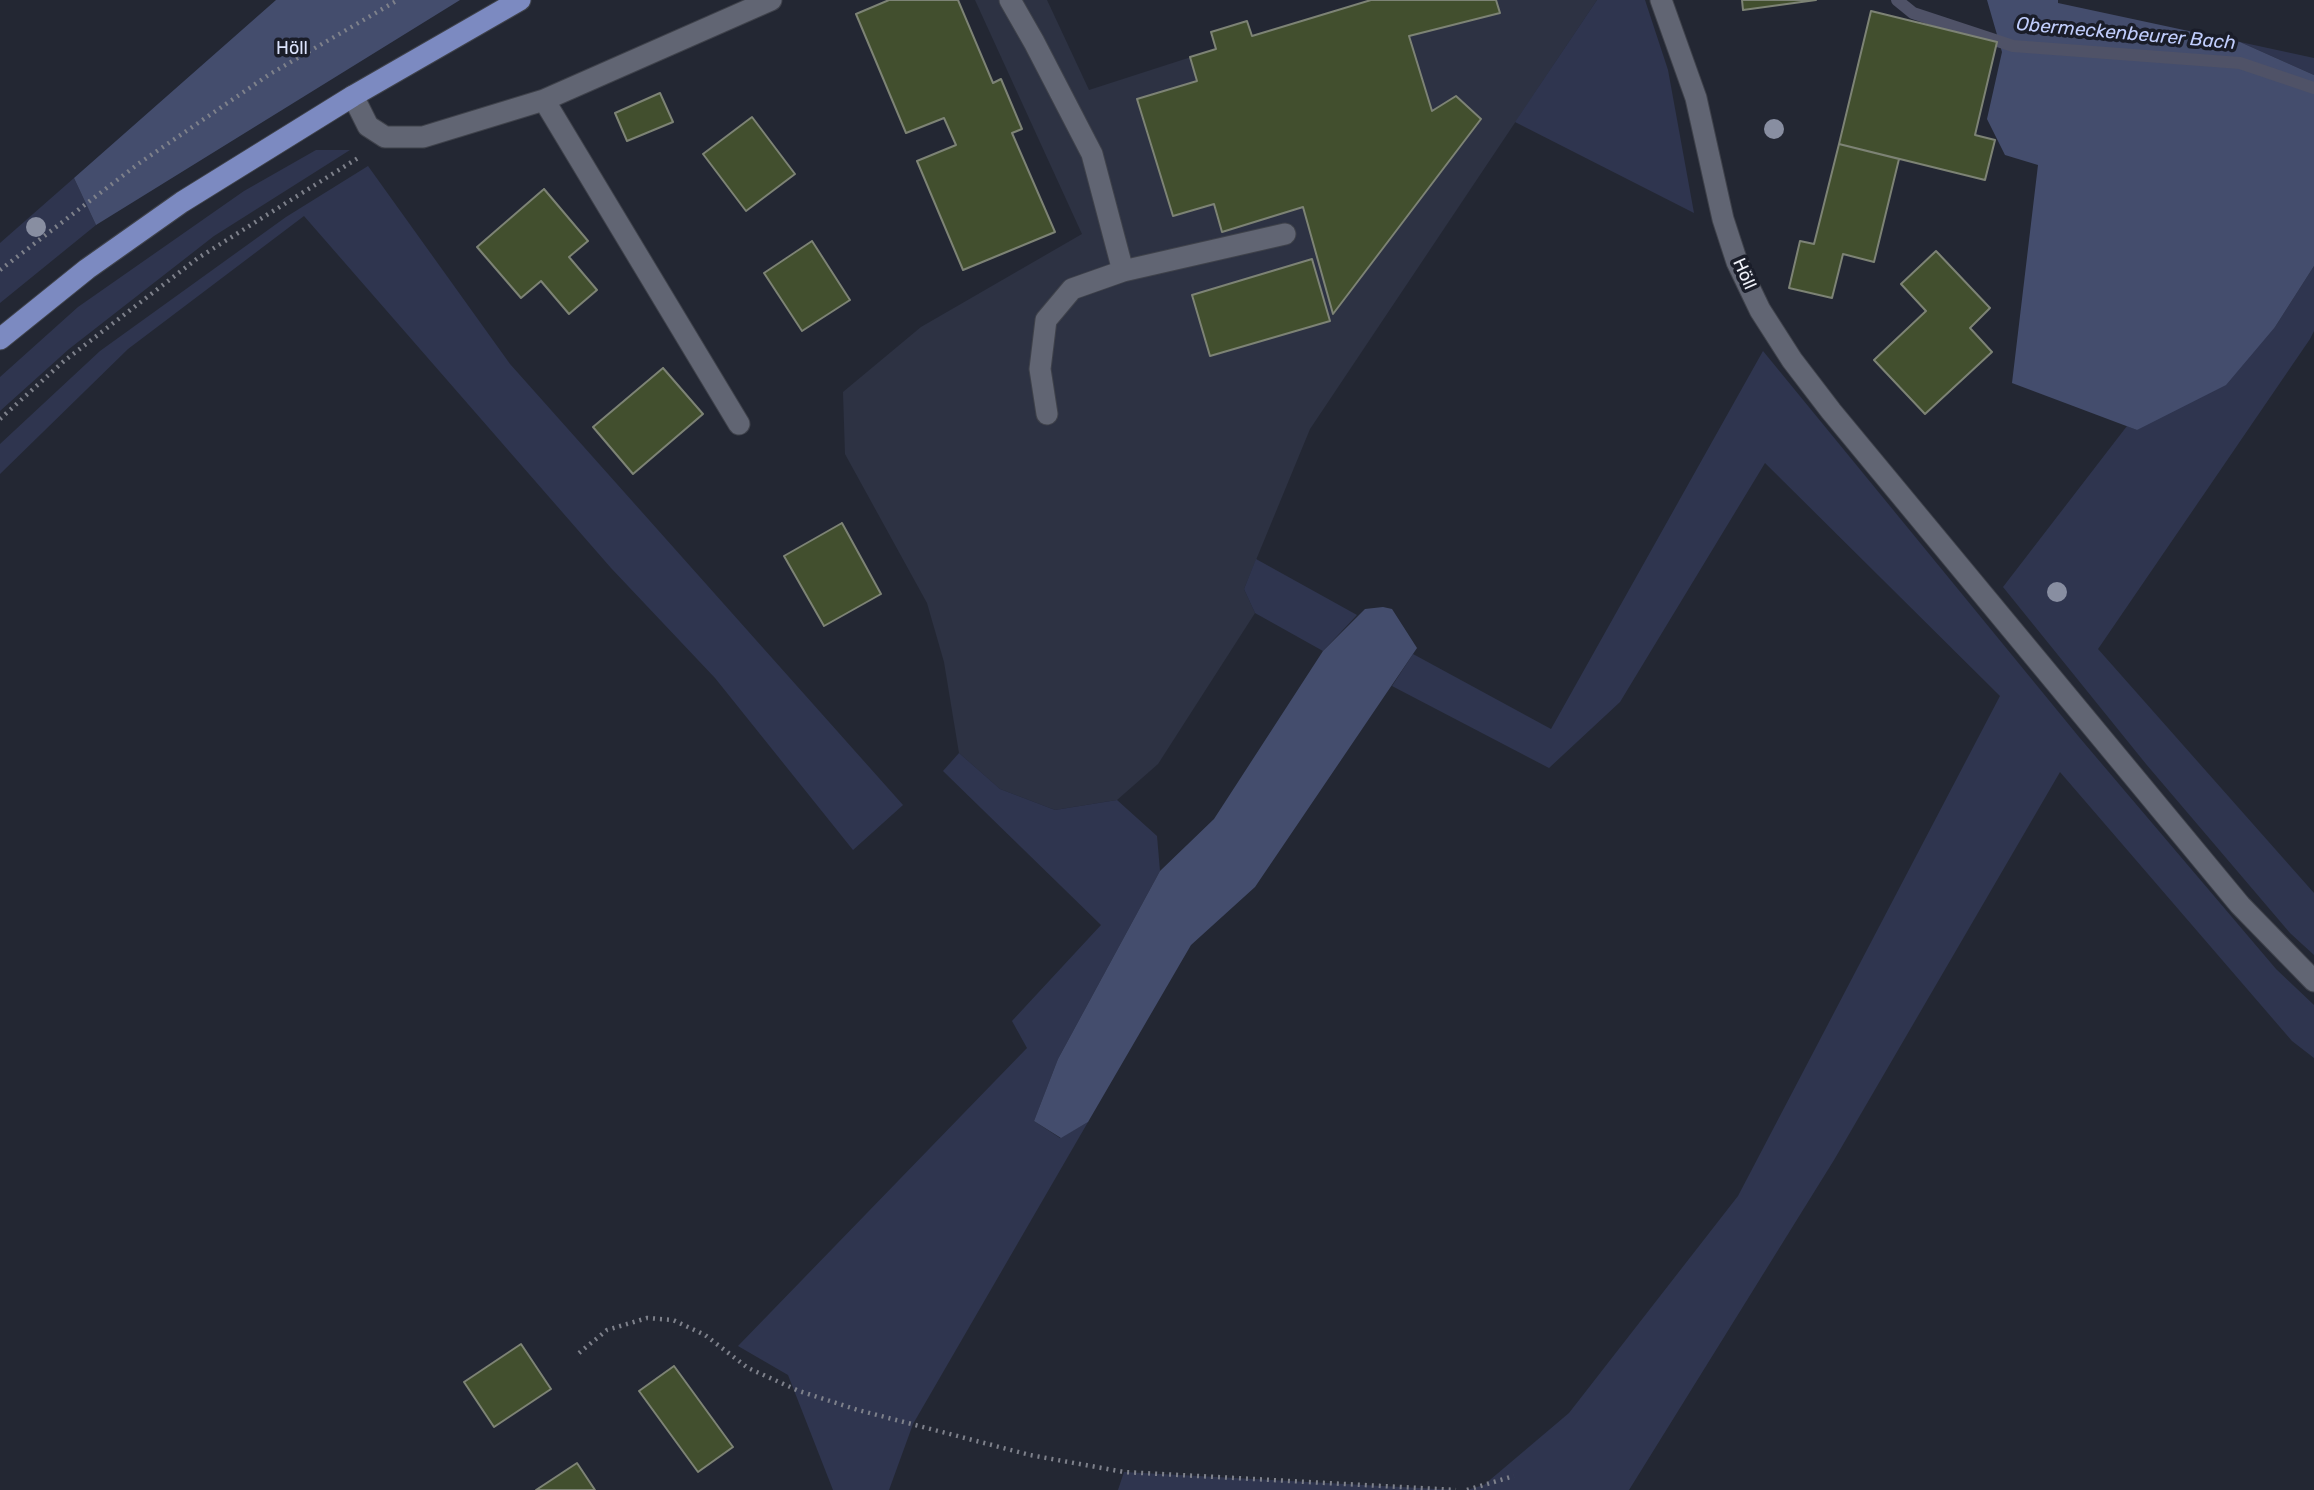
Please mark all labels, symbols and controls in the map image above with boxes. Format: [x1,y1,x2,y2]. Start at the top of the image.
water label: Obermeckenbeurer Bach [2015,13,2237,55]
park label: Höll [276,38,308,60]
street label: Höll [1728,255,1760,293]

